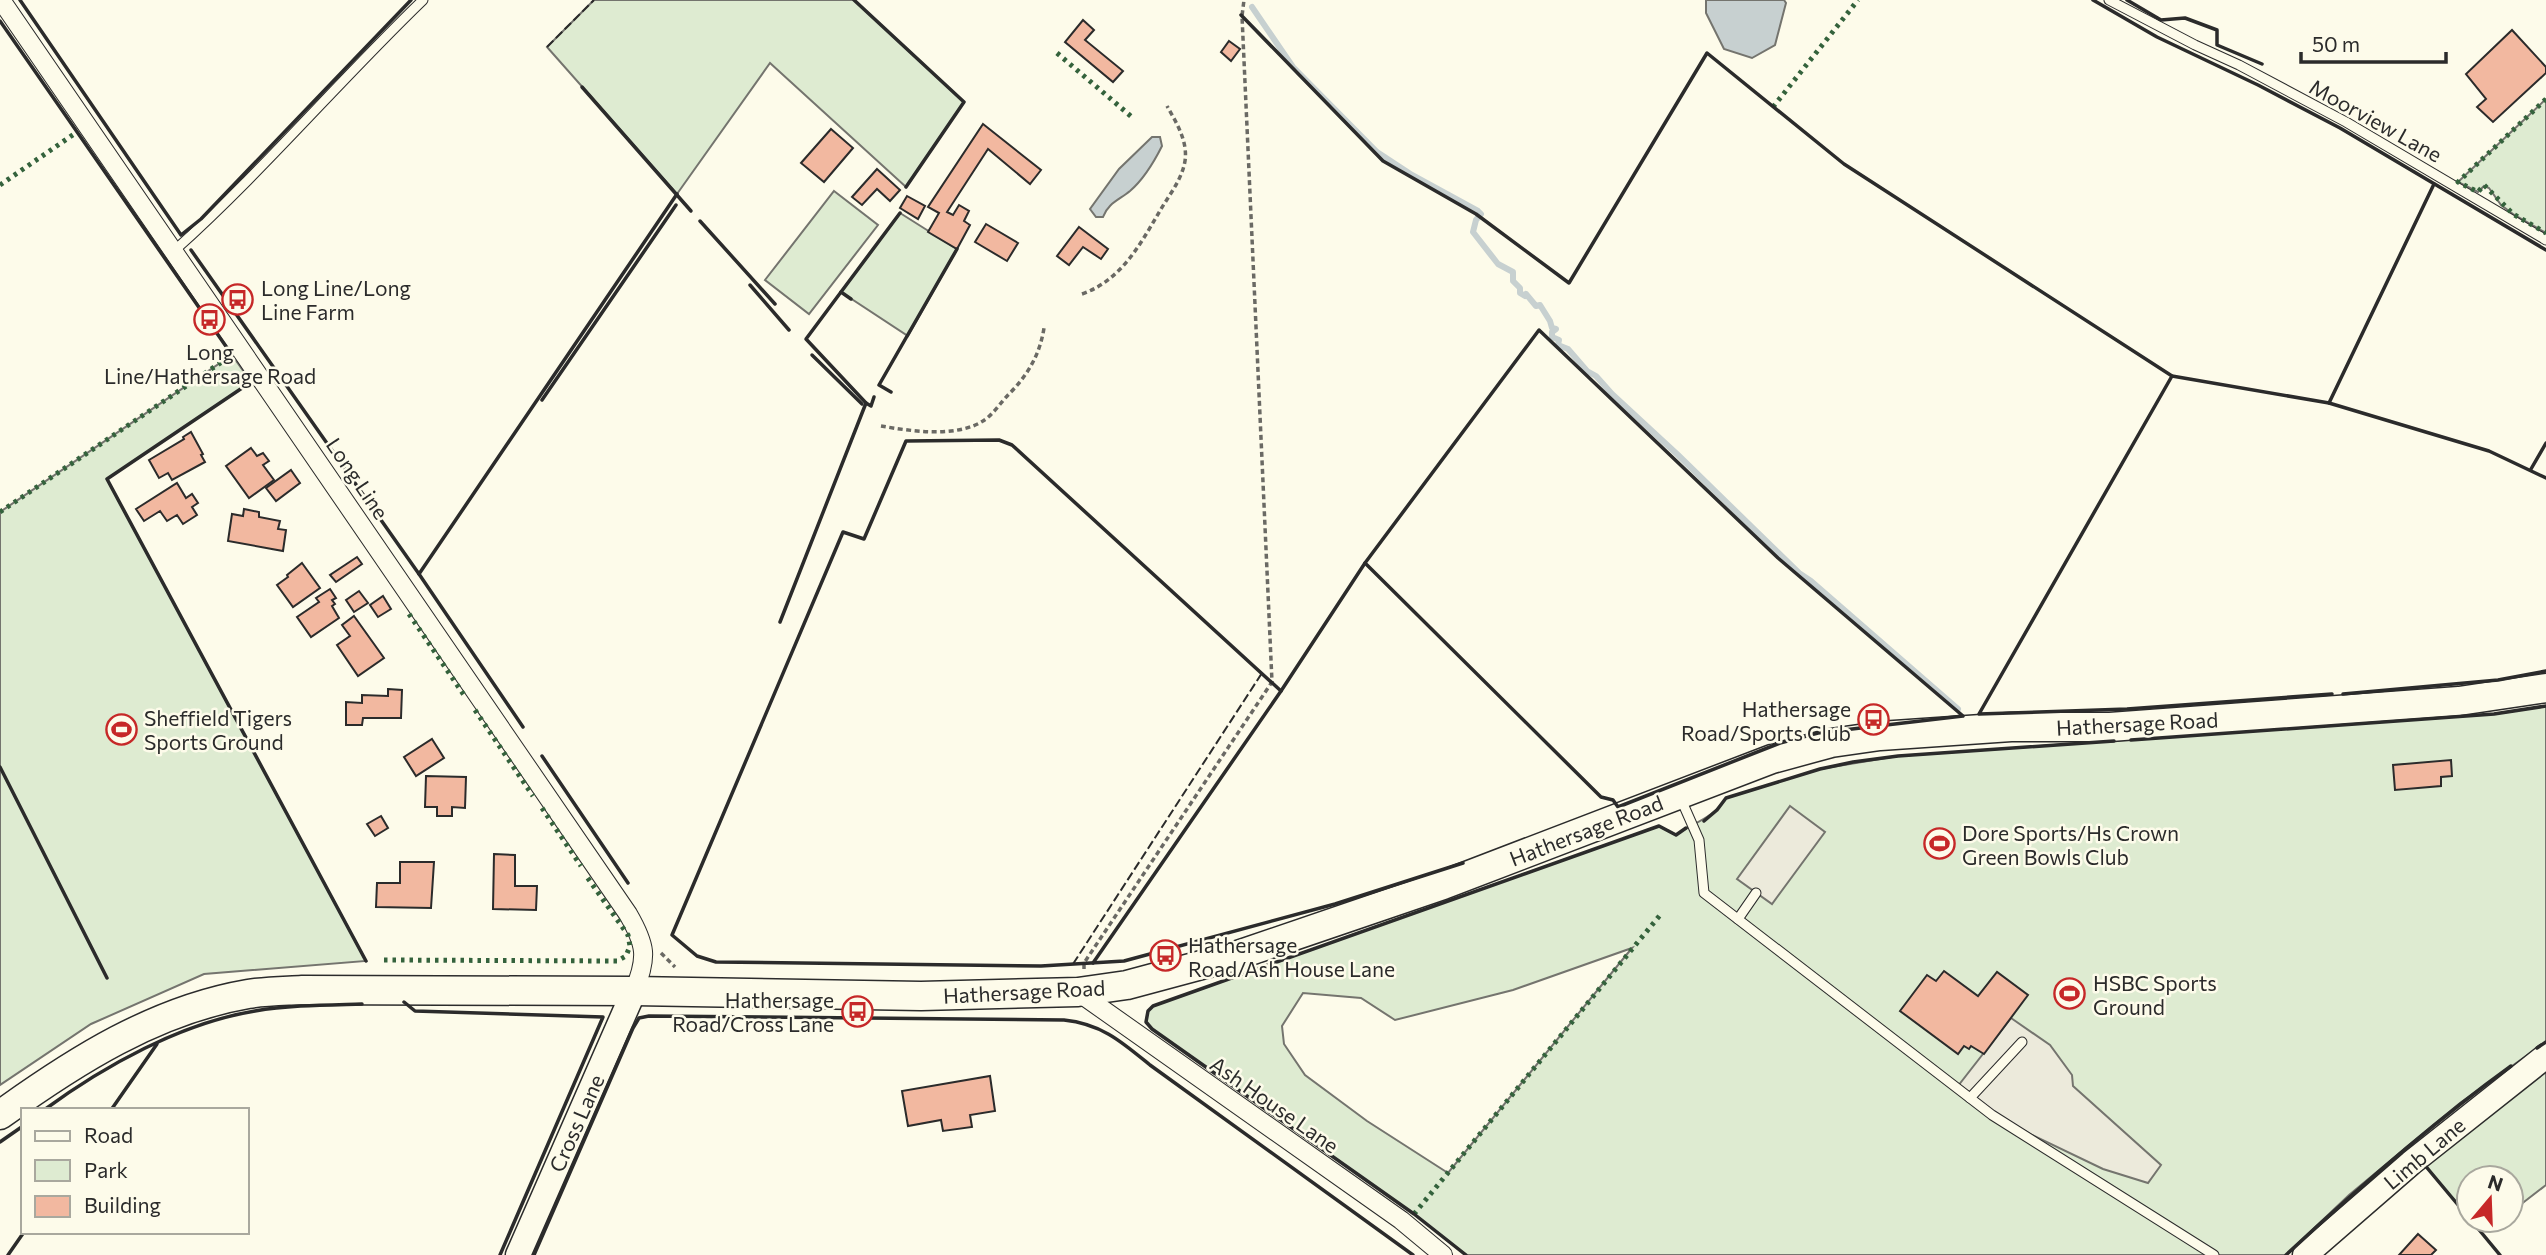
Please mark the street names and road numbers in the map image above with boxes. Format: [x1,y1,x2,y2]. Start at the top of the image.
street label: Moorview Lane [2305,73,2447,167]
street label: Long Line [322,433,394,523]
street label: Hathersage Road [2055,706,2219,740]
street label: Hathersage Road [1506,789,1666,871]
street label: Hathersage Road [942,974,1106,1008]
street label: Ash House Lane [1206,1050,1344,1158]
street label: Cross Lane [543,1070,609,1176]
street label: Limb Lane [2378,1112,2470,1194]

